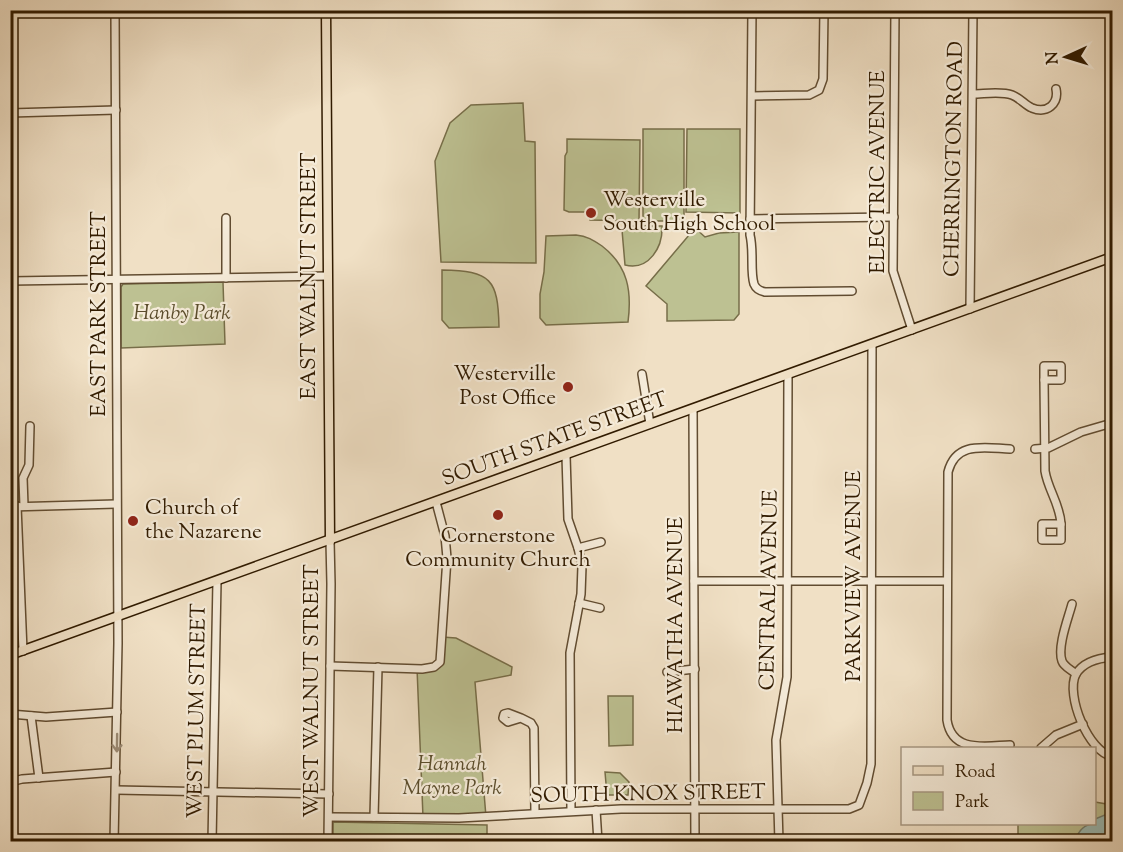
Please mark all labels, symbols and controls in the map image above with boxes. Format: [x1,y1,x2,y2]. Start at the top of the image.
north arrow [1036,27,1096,87]
street label: CHERRINGTON ROAD [938,41,972,277]
text: N [1042,50,1065,65]
street label: ELECTRIC AVENUE [864,70,894,274]
street label: EAST WALNUT STREET [295,152,325,399]
place label: Westerville South High School [603,186,775,240]
marker: Westerville South High School [584,206,598,220]
street label: EAST PARK STREET [85,211,115,417]
park label: Hanby Park [133,299,231,329]
place label: Westerville Post Office [454,360,556,414]
marker: Westerville Post Office [561,380,575,394]
street label: SOUTH STATE STREET [438,385,672,495]
street label: PARKVIEW AVENUE [840,470,870,682]
street label: CENTRAL AVENUE [753,489,787,691]
place label: Church of the Nazarene [145,494,262,548]
marker: Cornerstone Community Church [491,508,505,522]
marker: Church of the Nazarene [126,514,140,528]
street label: HIAWATHA AVENUE [662,516,692,733]
place label: Cornerstone Community Church [405,522,591,576]
street label: WEST WALNUT STREET [298,564,328,818]
street label: WEST PLUM STREET [181,603,215,819]
one-way arrow [111,733,123,753]
legend [901,747,1096,825]
park label: Hannah Mayne Park [402,750,502,804]
text: Road [955,760,995,786]
street label: SOUTH KNOX STREET [530,778,766,812]
text: Park [955,790,990,816]

